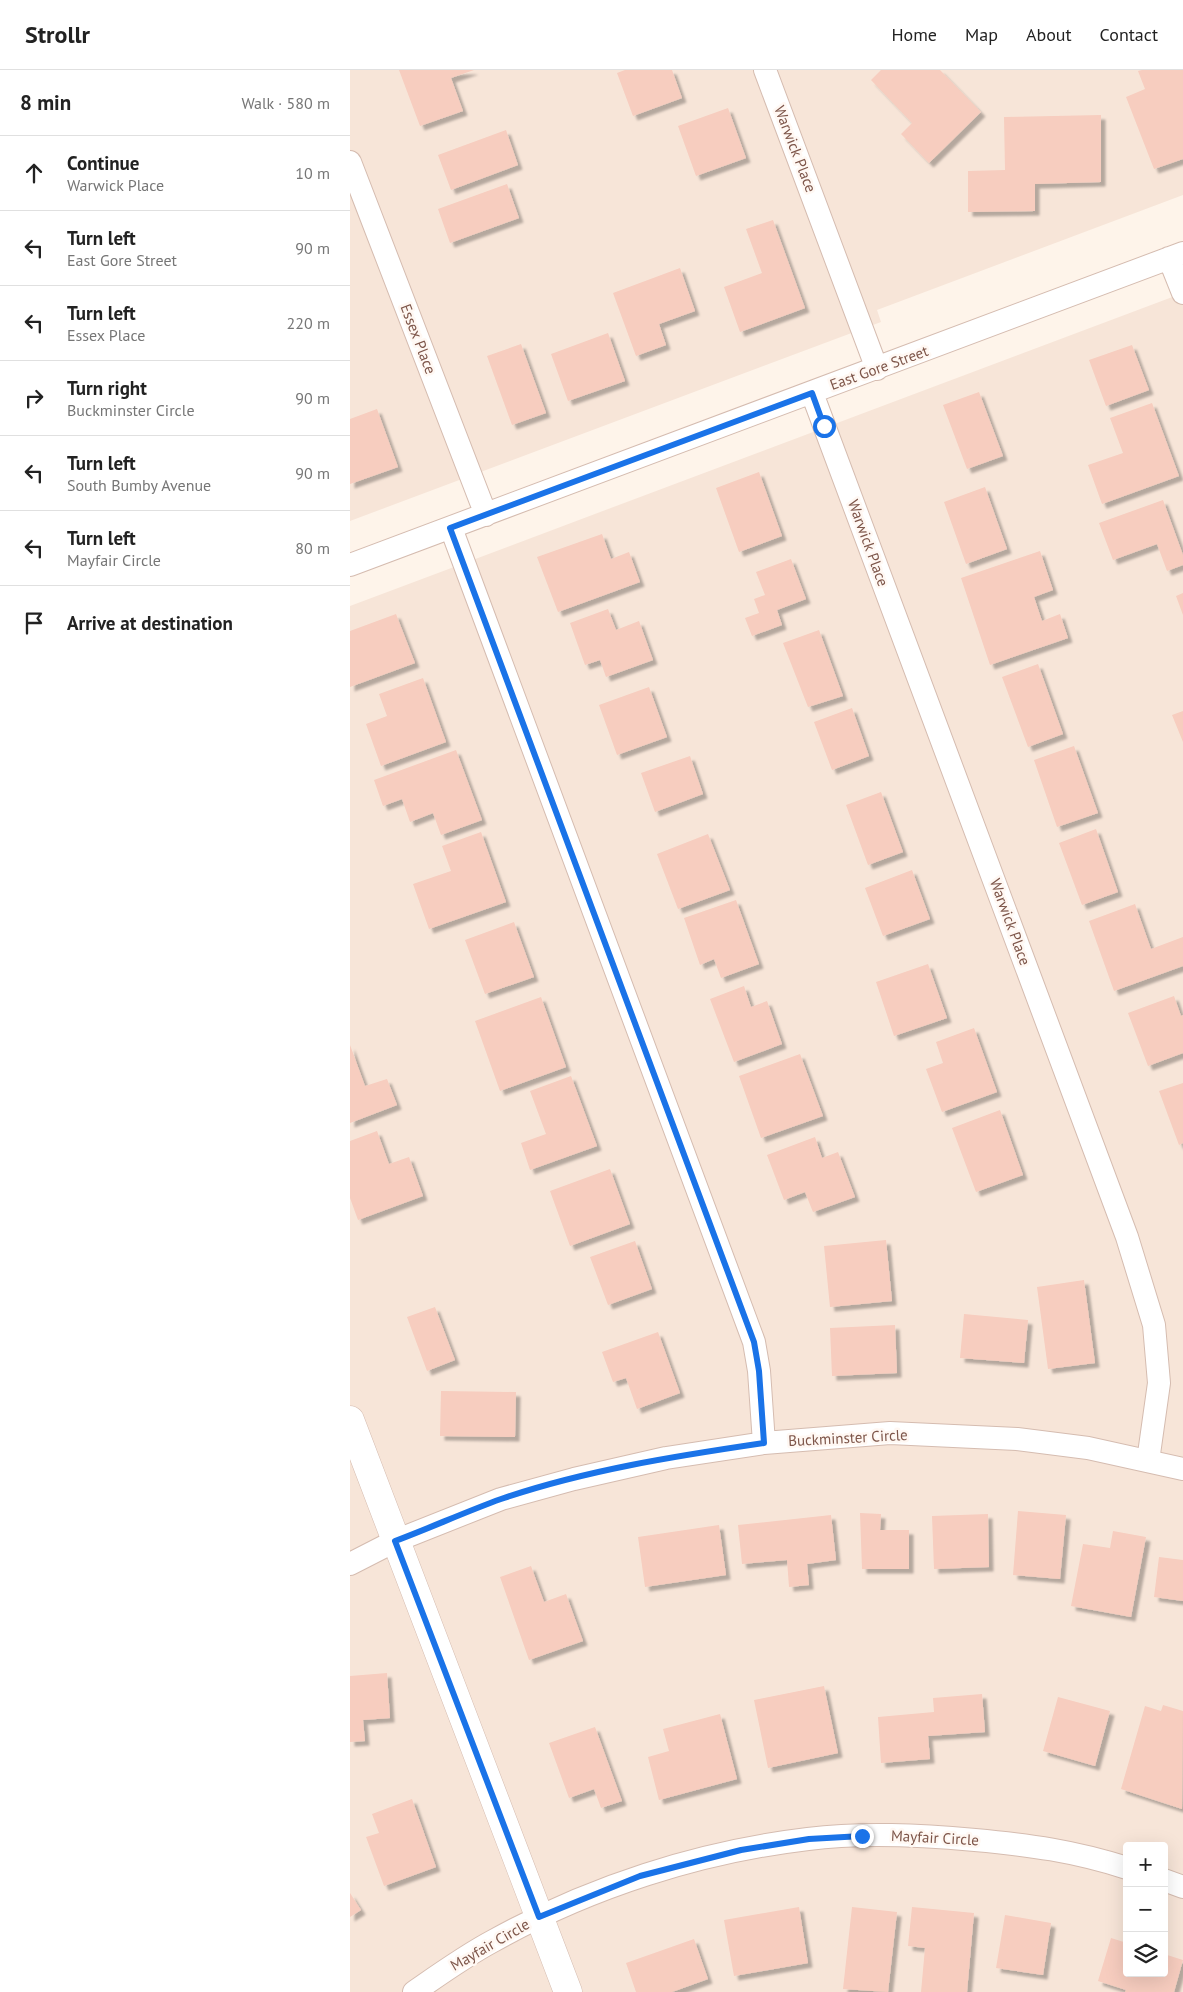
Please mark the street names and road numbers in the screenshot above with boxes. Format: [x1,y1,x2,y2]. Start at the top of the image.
street label: Warwick Place [770,103,821,195]
street label: Essex Place [396,301,441,377]
street label: East Gore Street [827,341,931,394]
street label: Warwick Place [844,497,893,589]
street label: Warwick Place [986,876,1035,968]
street label: Buckminster Circle [788,1425,908,1450]
street label: Mayfair Circle [891,1826,980,1849]
street label: Mayfair Circle [447,1914,533,1975]

